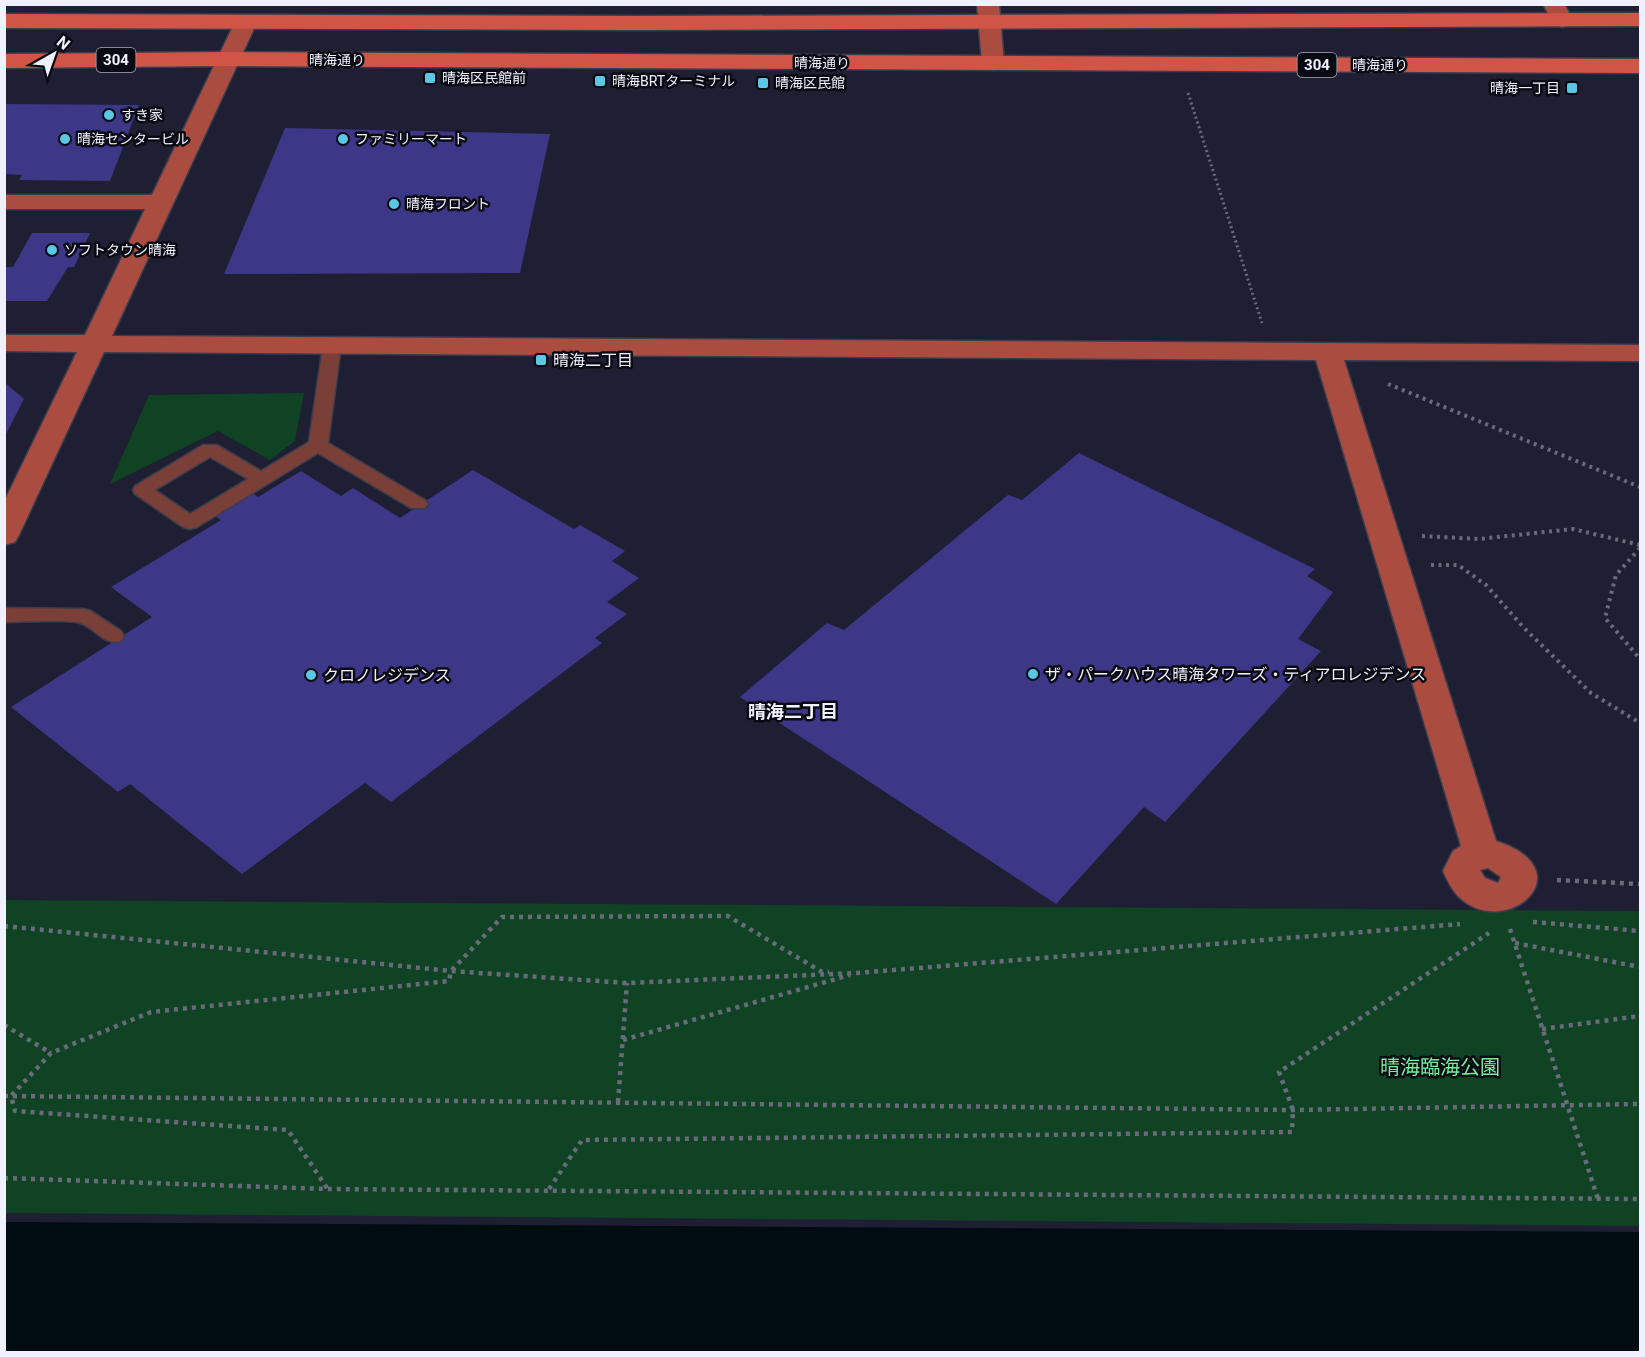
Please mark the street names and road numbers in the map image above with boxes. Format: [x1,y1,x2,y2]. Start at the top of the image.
road number: 304 [96,48,136,72]
street label: 晴海通り [309,52,365,68]
road number: 304 [1298,53,1336,77]
street label: 晴海通り [794,55,850,71]
street label: 晴海通り [1352,57,1408,73]

